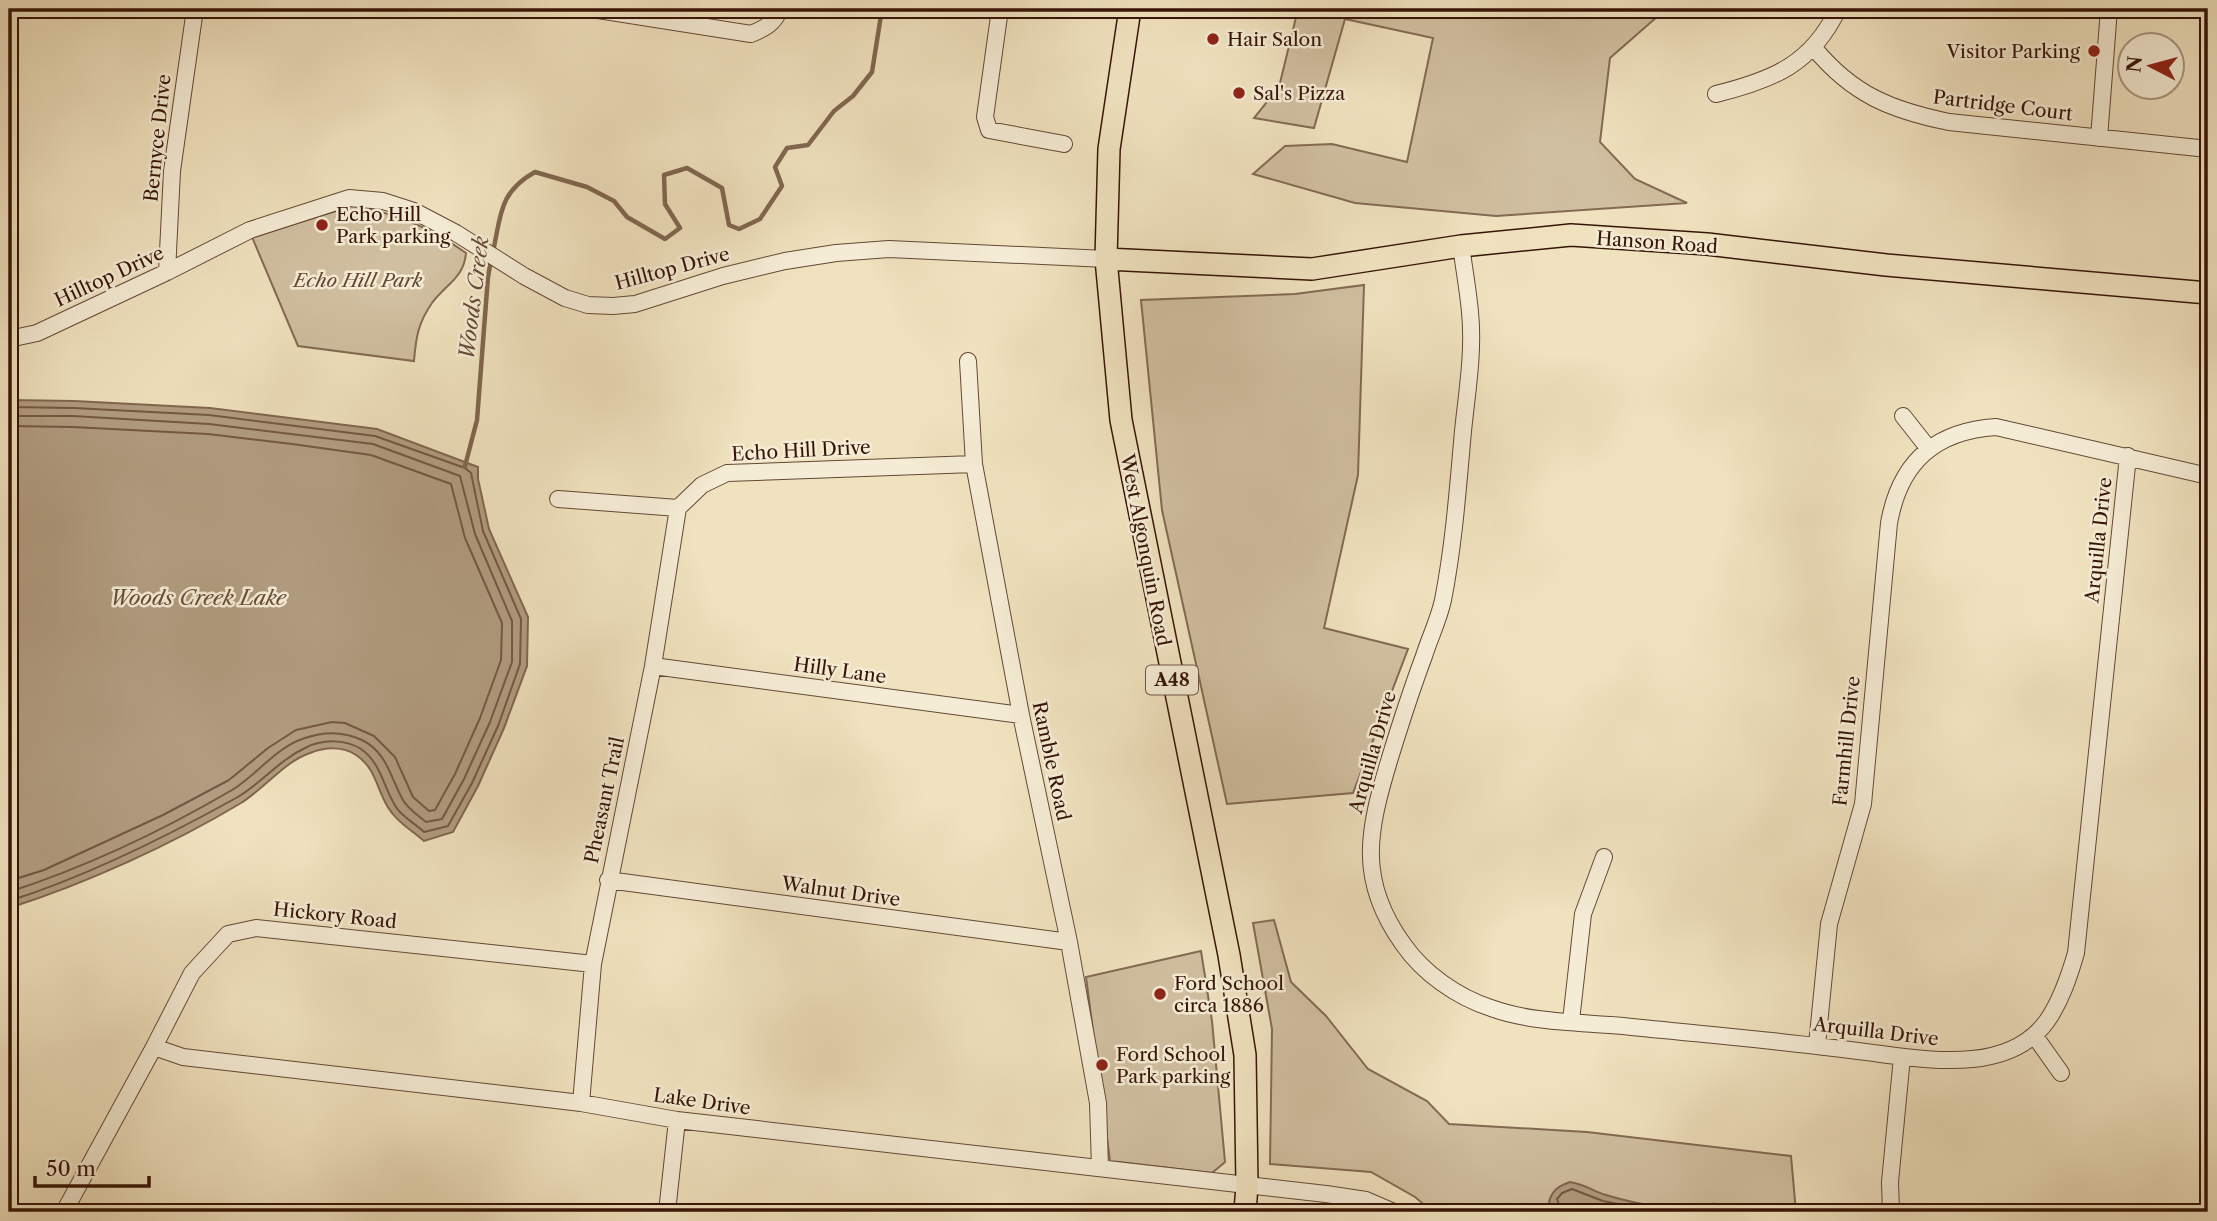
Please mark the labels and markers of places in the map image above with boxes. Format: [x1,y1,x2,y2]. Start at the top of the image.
place label: Hair Salon [1227,28,1322,51]
marker: Hair Salon [1205,31,1221,47]
place label: Visitor Parking [1945,40,2081,63]
marker: Visitor Parking [2086,43,2102,59]
place label: Sal's Pizza [1253,82,1345,105]
marker: Sal's Pizza [1231,85,1247,101]
place label: Echo Hill Park parking [336,203,451,248]
marker: Echo Hill Park parking [314,217,330,233]
place label: Ford School circa 1886 [1174,972,1284,1017]
marker: Ford School circa 1886 [1152,986,1168,1002]
place label: Ford School Park parking [1116,1043,1231,1088]
marker: Ford School Park parking [1094,1057,1110,1073]

